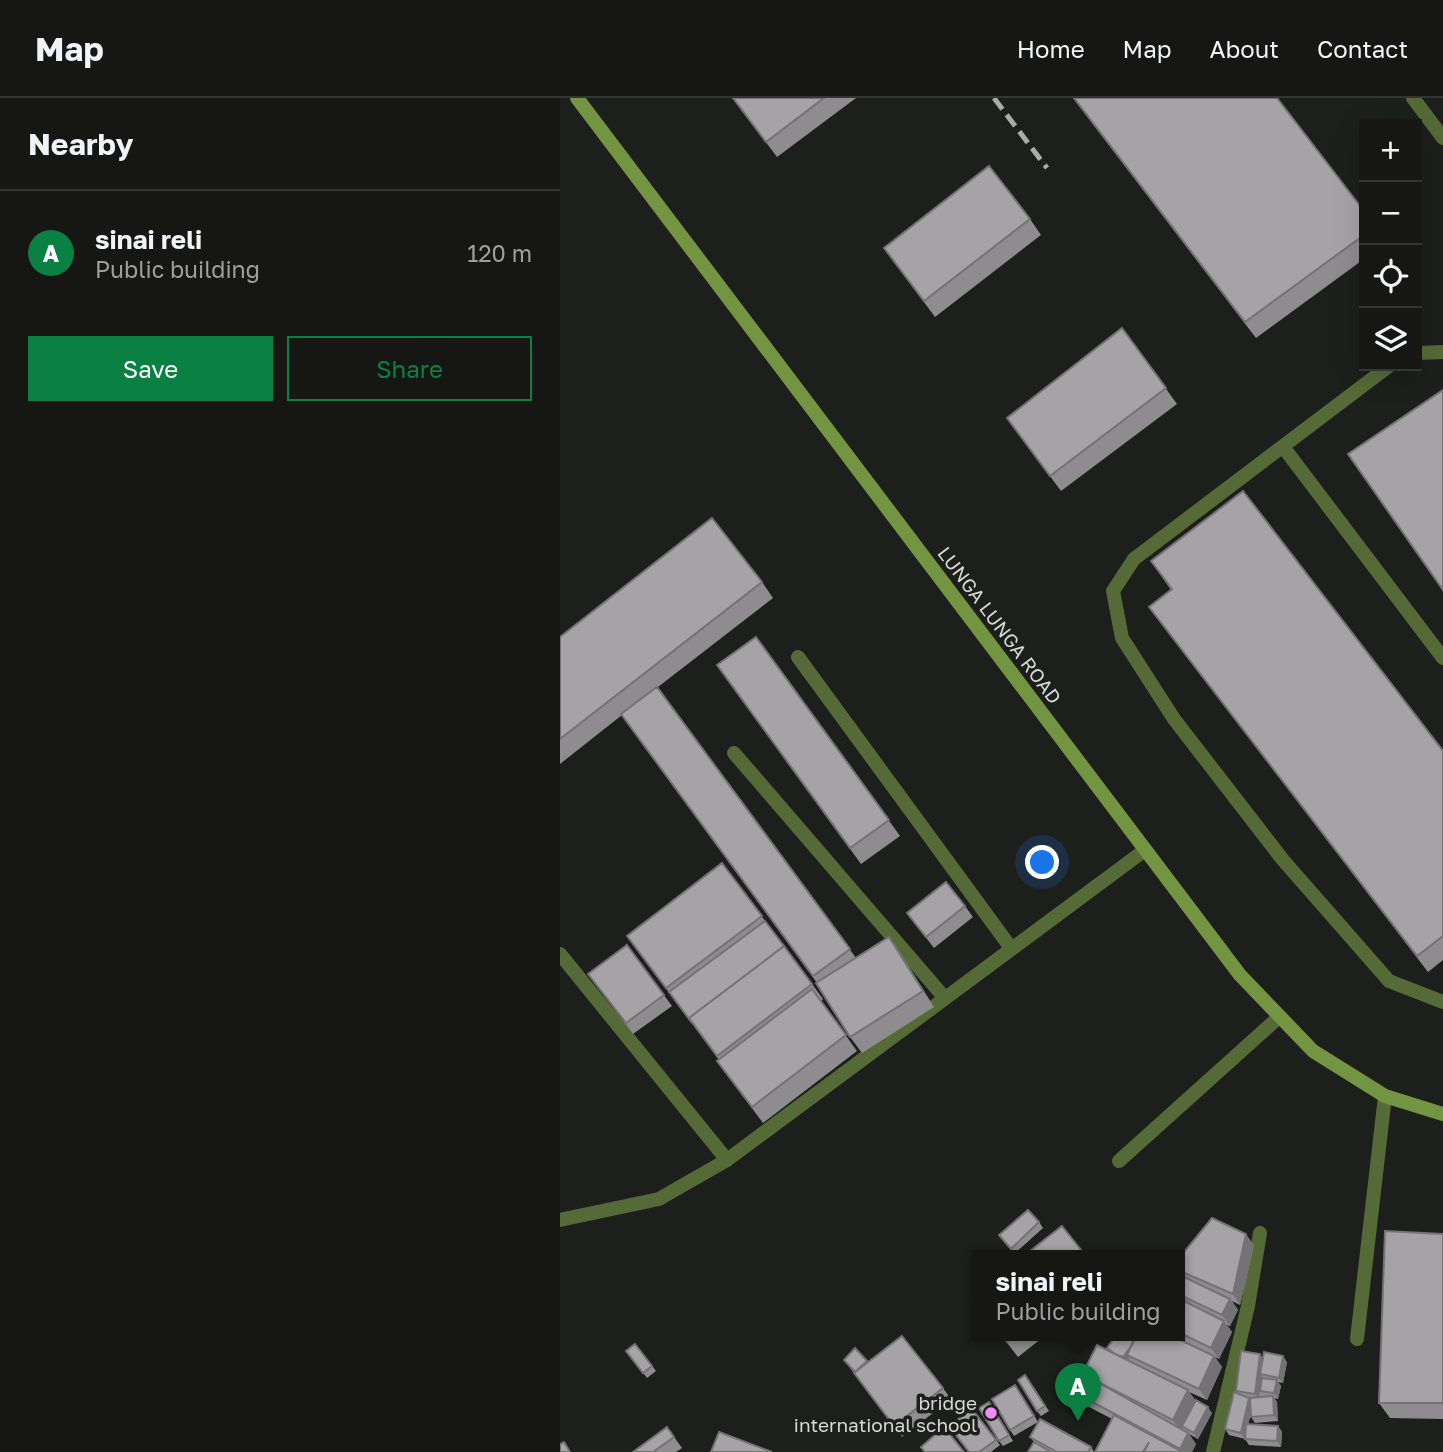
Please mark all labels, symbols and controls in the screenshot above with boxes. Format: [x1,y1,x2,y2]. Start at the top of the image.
text: Map [35,29,104,68]
text: Home [1017,34,1085,63]
text: Map [1123,34,1172,63]
text: About [1210,34,1279,63]
text: Contact [1317,34,1408,63]
map controls [1359,119,1422,371]
button: + [1359,119,1422,182]
text: Nearby [28,126,133,162]
button: − [1359,182,1422,245]
text: sinai reli [95,224,202,255]
text: A [43,239,59,267]
text: 120 m [467,239,532,267]
button: locate [1359,245,1422,308]
text: Public building [95,255,260,283]
button: layers [1359,308,1422,371]
button: Save [28,336,273,401]
button: Share [287,336,532,401]
street label: LUNGA LUNGA ROAD [933,542,1067,708]
your location [1025,845,1059,879]
popup [971,1250,1185,1341]
text: sinai reli [996,1266,1103,1297]
text: Public building [996,1297,1160,1325]
pin: A [1055,1363,1101,1421]
place label: bridge international school [794,1391,977,1436]
marker: bridge international school [983,1405,999,1421]

